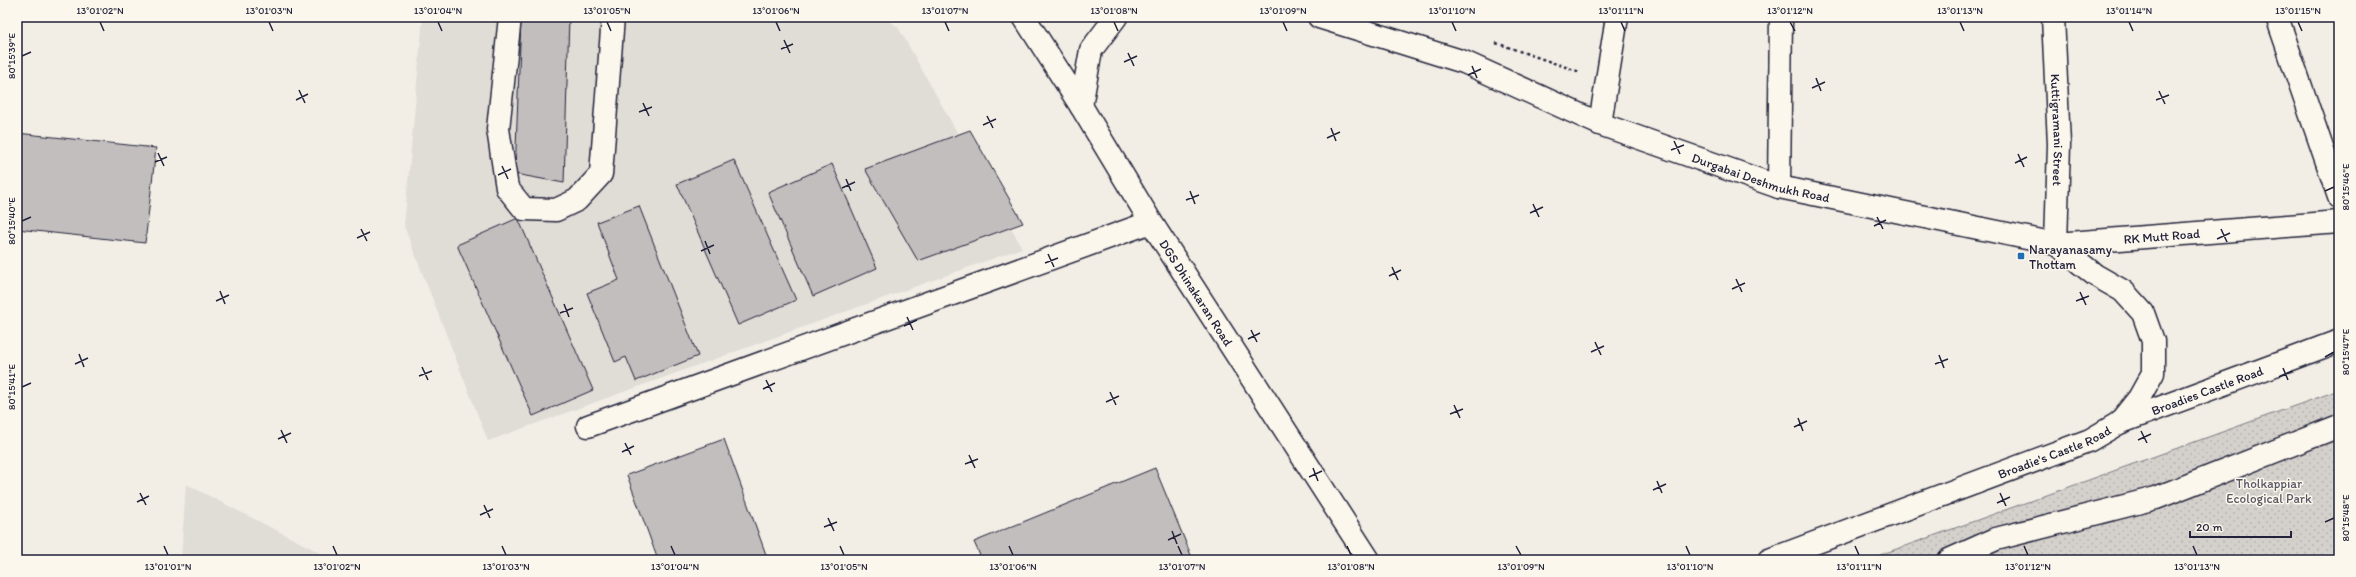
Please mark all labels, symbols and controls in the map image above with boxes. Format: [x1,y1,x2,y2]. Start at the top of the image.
text: 13°01'02"N [76,4,124,17]
text: 13°01'03"N [245,4,293,17]
text: 13°01'04"N [414,4,462,17]
text: 13°01'05"N [583,4,631,17]
text: 13°01'06"N [752,4,800,17]
text: 13°01'07"N [921,4,969,17]
text: 13°01'08"N [1090,4,1138,17]
text: 13°01'09"N [1259,4,1307,17]
text: 13°01'10"N [1429,4,1476,17]
text: 13°01'11"N [1598,4,1644,17]
text: 13°01'12"N [1767,4,1813,17]
text: 13°01'13"N [1937,4,1983,17]
text: 13°01'14"N [2106,4,2153,17]
text: 13°01'15"N [2275,4,2321,17]
text: 80°15'39"E [5,32,18,79]
street label: Kuttigramani Street [2048,73,2067,186]
street label: Durgabai Deshmukh Road [1690,149,1831,205]
text: 80°15'46"E [2339,163,2352,210]
text: 80°15'40"E [5,197,18,245]
street label: RK Mutt Road [2123,225,2201,246]
street label: DGS Dhinakaran Road [1157,236,1236,349]
place label: Narayanasamy Thottam [2029,242,2112,272]
marker: Narayanasamy Thottam [2016,251,2026,261]
text: 80°15'47"E [2339,328,2352,375]
street label: Broadies Castle Road [2149,362,2265,418]
text: 80°15'41"E [5,363,18,410]
street label: Broadie's Castle Road [1996,422,2113,481]
park label: Tholkappiar Ecological Park [2226,476,2312,506]
text: 80°15'48"E [2339,494,2352,542]
scale bar [2190,513,2291,539]
text: 20 m [2196,520,2223,534]
text: 13°01'01"N [145,560,192,573]
text: 13°01'02"N [313,560,361,573]
text: 13°01'03"N [482,560,530,573]
text: 13°01'04"N [651,560,699,573]
text: 13°01'05"N [820,560,868,573]
text: 13°01'06"N [989,560,1037,573]
text: 13°01'07"N [1158,560,1206,573]
text: 13°01'08"N [1327,560,1375,573]
text: 13°01'09"N [1497,560,1545,573]
text: 13°01'10"N [1667,560,1714,573]
text: 13°01'11"N [1836,560,1882,573]
text: 13°01'12"N [2005,560,2051,573]
text: 13°01'13"N [2174,560,2220,573]

